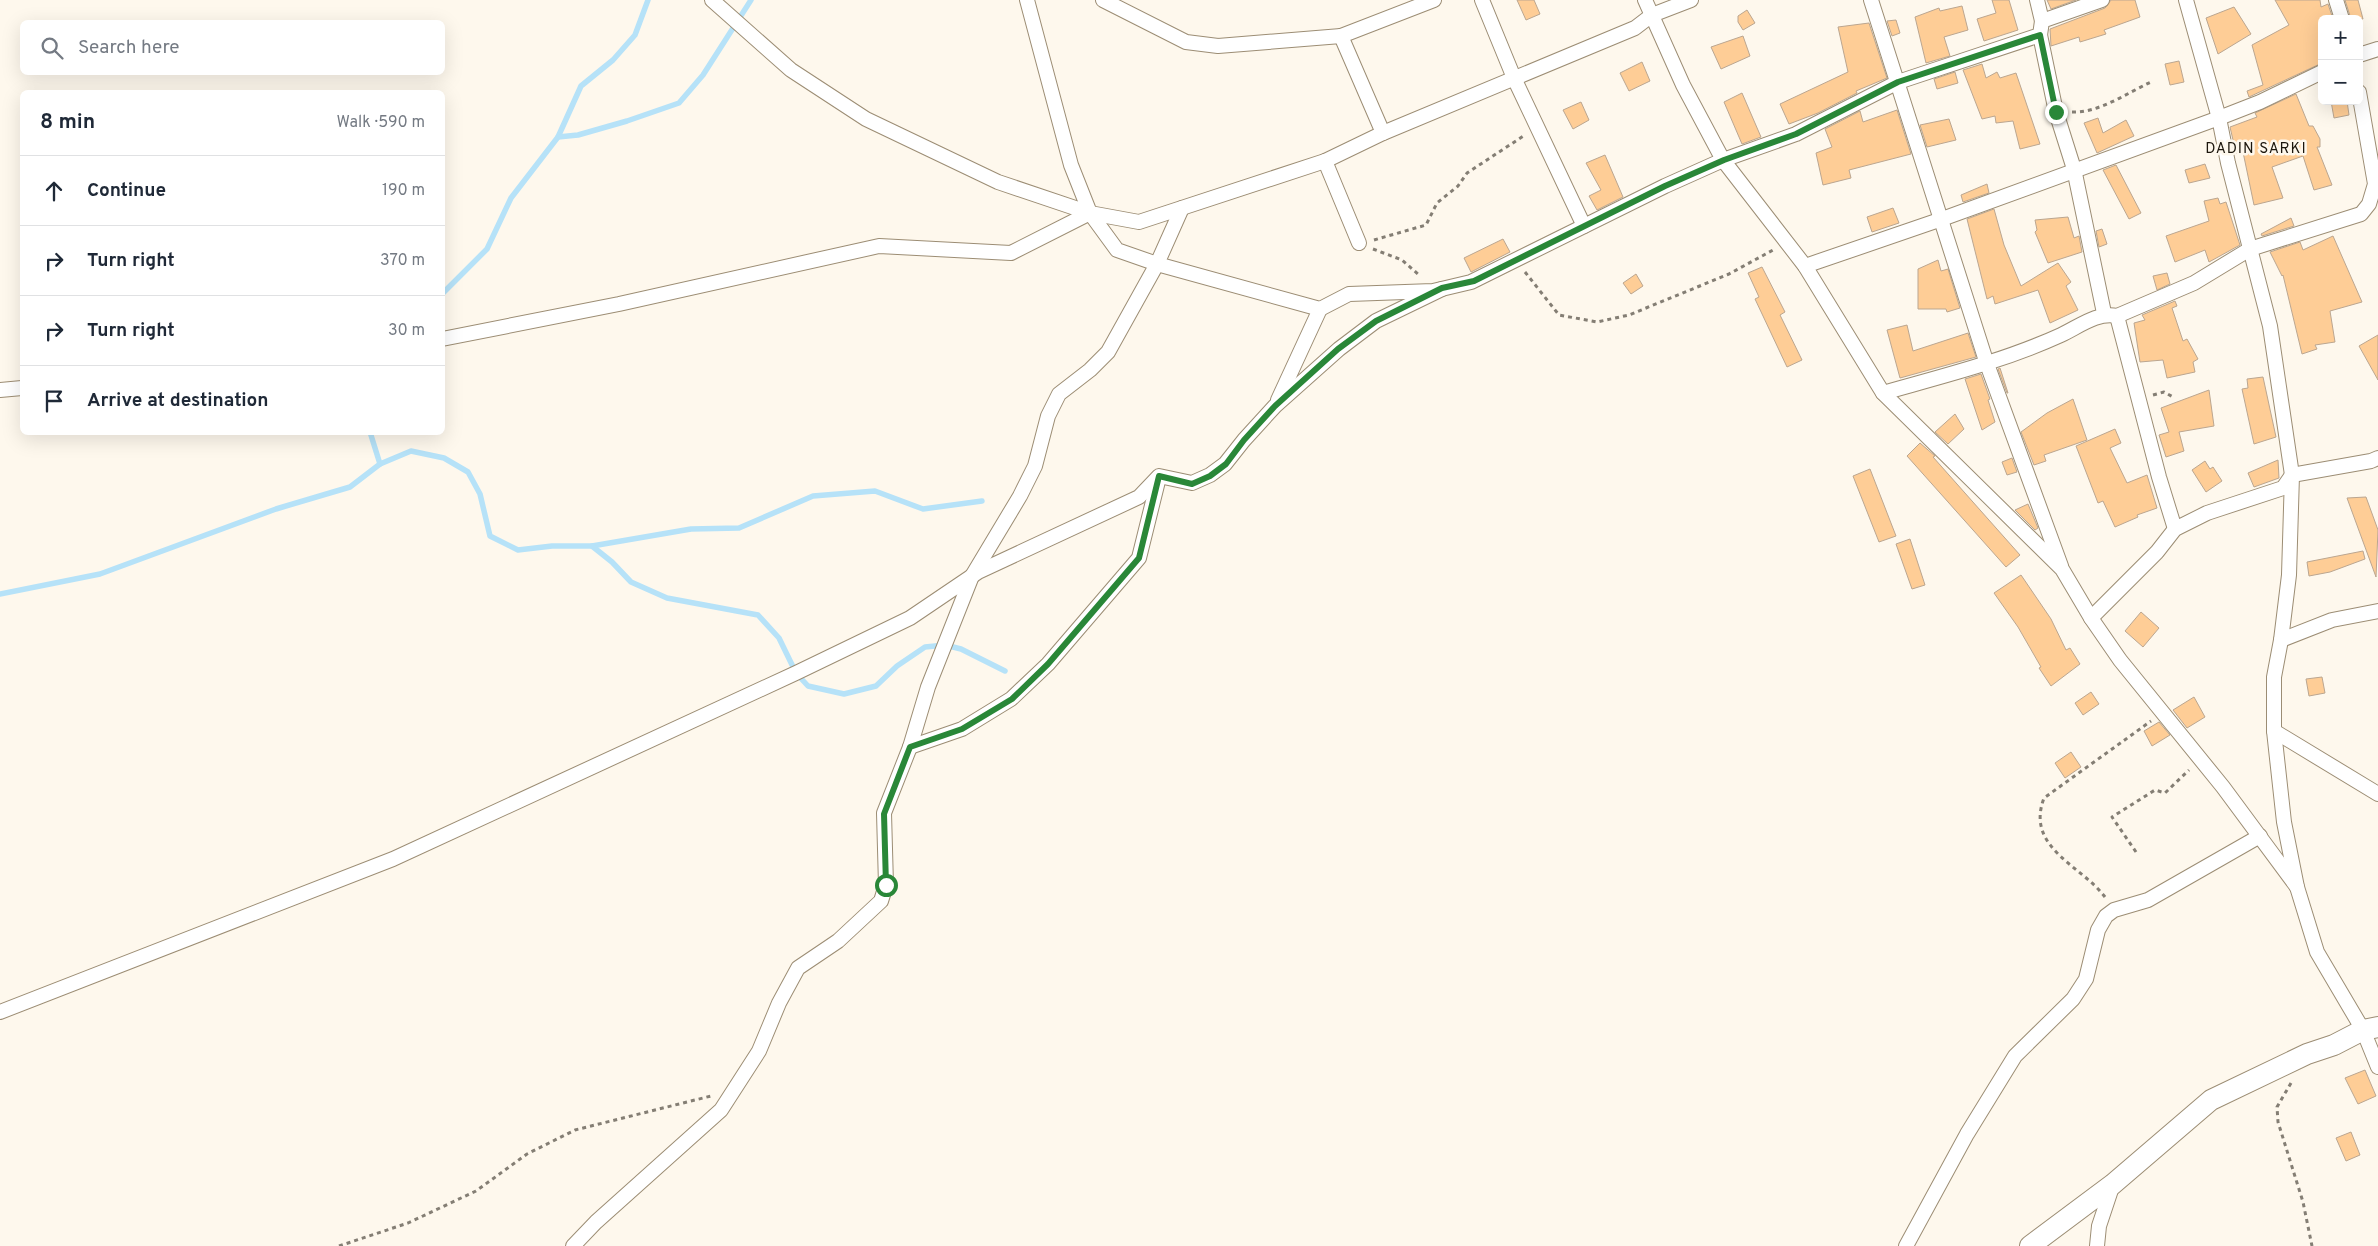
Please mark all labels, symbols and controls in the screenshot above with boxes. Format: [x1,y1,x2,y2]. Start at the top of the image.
map controls [2318,15,2363,105]
button: + [2318,15,2363,60]
search box [20,20,445,75]
icon: search [38,34,66,62]
text: Search here [78,36,180,60]
button: − [2318,60,2363,105]
route end [2045,101,2068,124]
text: 8 min [40,109,95,136]
text: Walk · 590 m [337,113,425,133]
district label: DADIN SARKI [2205,140,2307,159]
icon: ahead [40,177,68,205]
text: Continue [87,179,166,203]
text: 190 m [382,181,425,201]
icon: right [40,247,68,275]
text: Turn right [87,249,175,273]
text: 370 m [380,251,425,271]
icon: right [40,317,68,345]
text: Turn right [87,319,175,343]
text: 30 m [388,321,425,341]
icon: arrive [40,387,68,415]
text: Arrive at destination [87,389,268,413]
route start [875,874,898,897]

